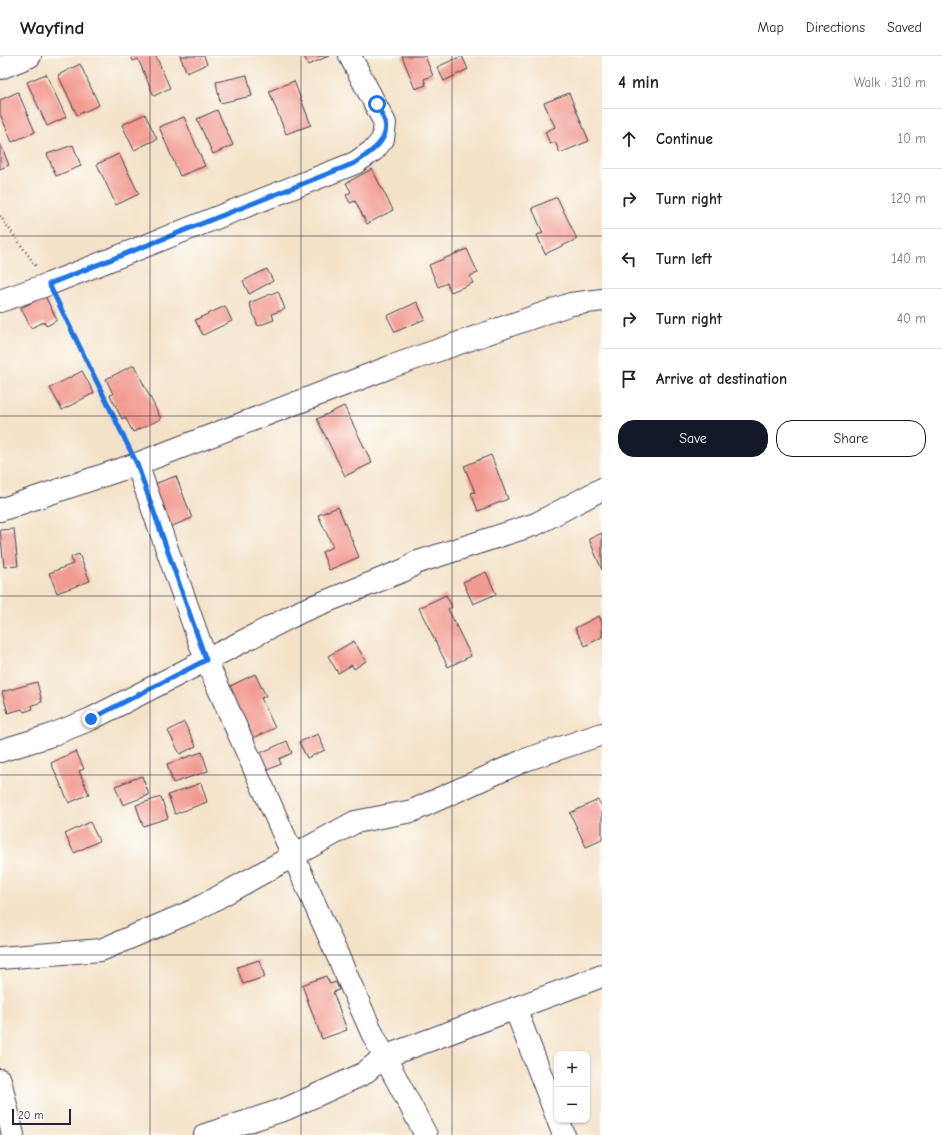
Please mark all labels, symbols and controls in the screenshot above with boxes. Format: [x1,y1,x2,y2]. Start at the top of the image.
text: Wayfind [20,17,84,39]
text: Map [757,19,784,36]
text: Directions [806,19,865,36]
text: Saved [887,19,922,36]
text: 4 min [618,73,659,92]
text: Walk · 310 m [854,75,926,90]
route start [368,95,386,113]
icon: ahead [618,128,640,150]
text: Continue [656,130,713,148]
text: 10 m [898,131,926,146]
icon: right [618,188,640,210]
text: Turn right [656,190,722,208]
text: 120 m [891,191,926,206]
icon: left [618,248,640,270]
text: Turn left [656,250,712,268]
text: 140 m [892,251,926,266]
icon: right [618,308,640,330]
text: Turn right [656,310,722,328]
text: 40 m [897,311,926,326]
icon: arrive [618,368,640,390]
text: Arrive at destination [656,370,787,388]
button: Save [618,420,768,457]
button: Share [776,420,926,457]
route end [82,710,100,728]
map controls [554,1051,590,1123]
button: + [554,1051,590,1087]
button: − [554,1087,590,1123]
scale bar [12,1107,71,1126]
text: 20 m [18,1109,43,1122]

